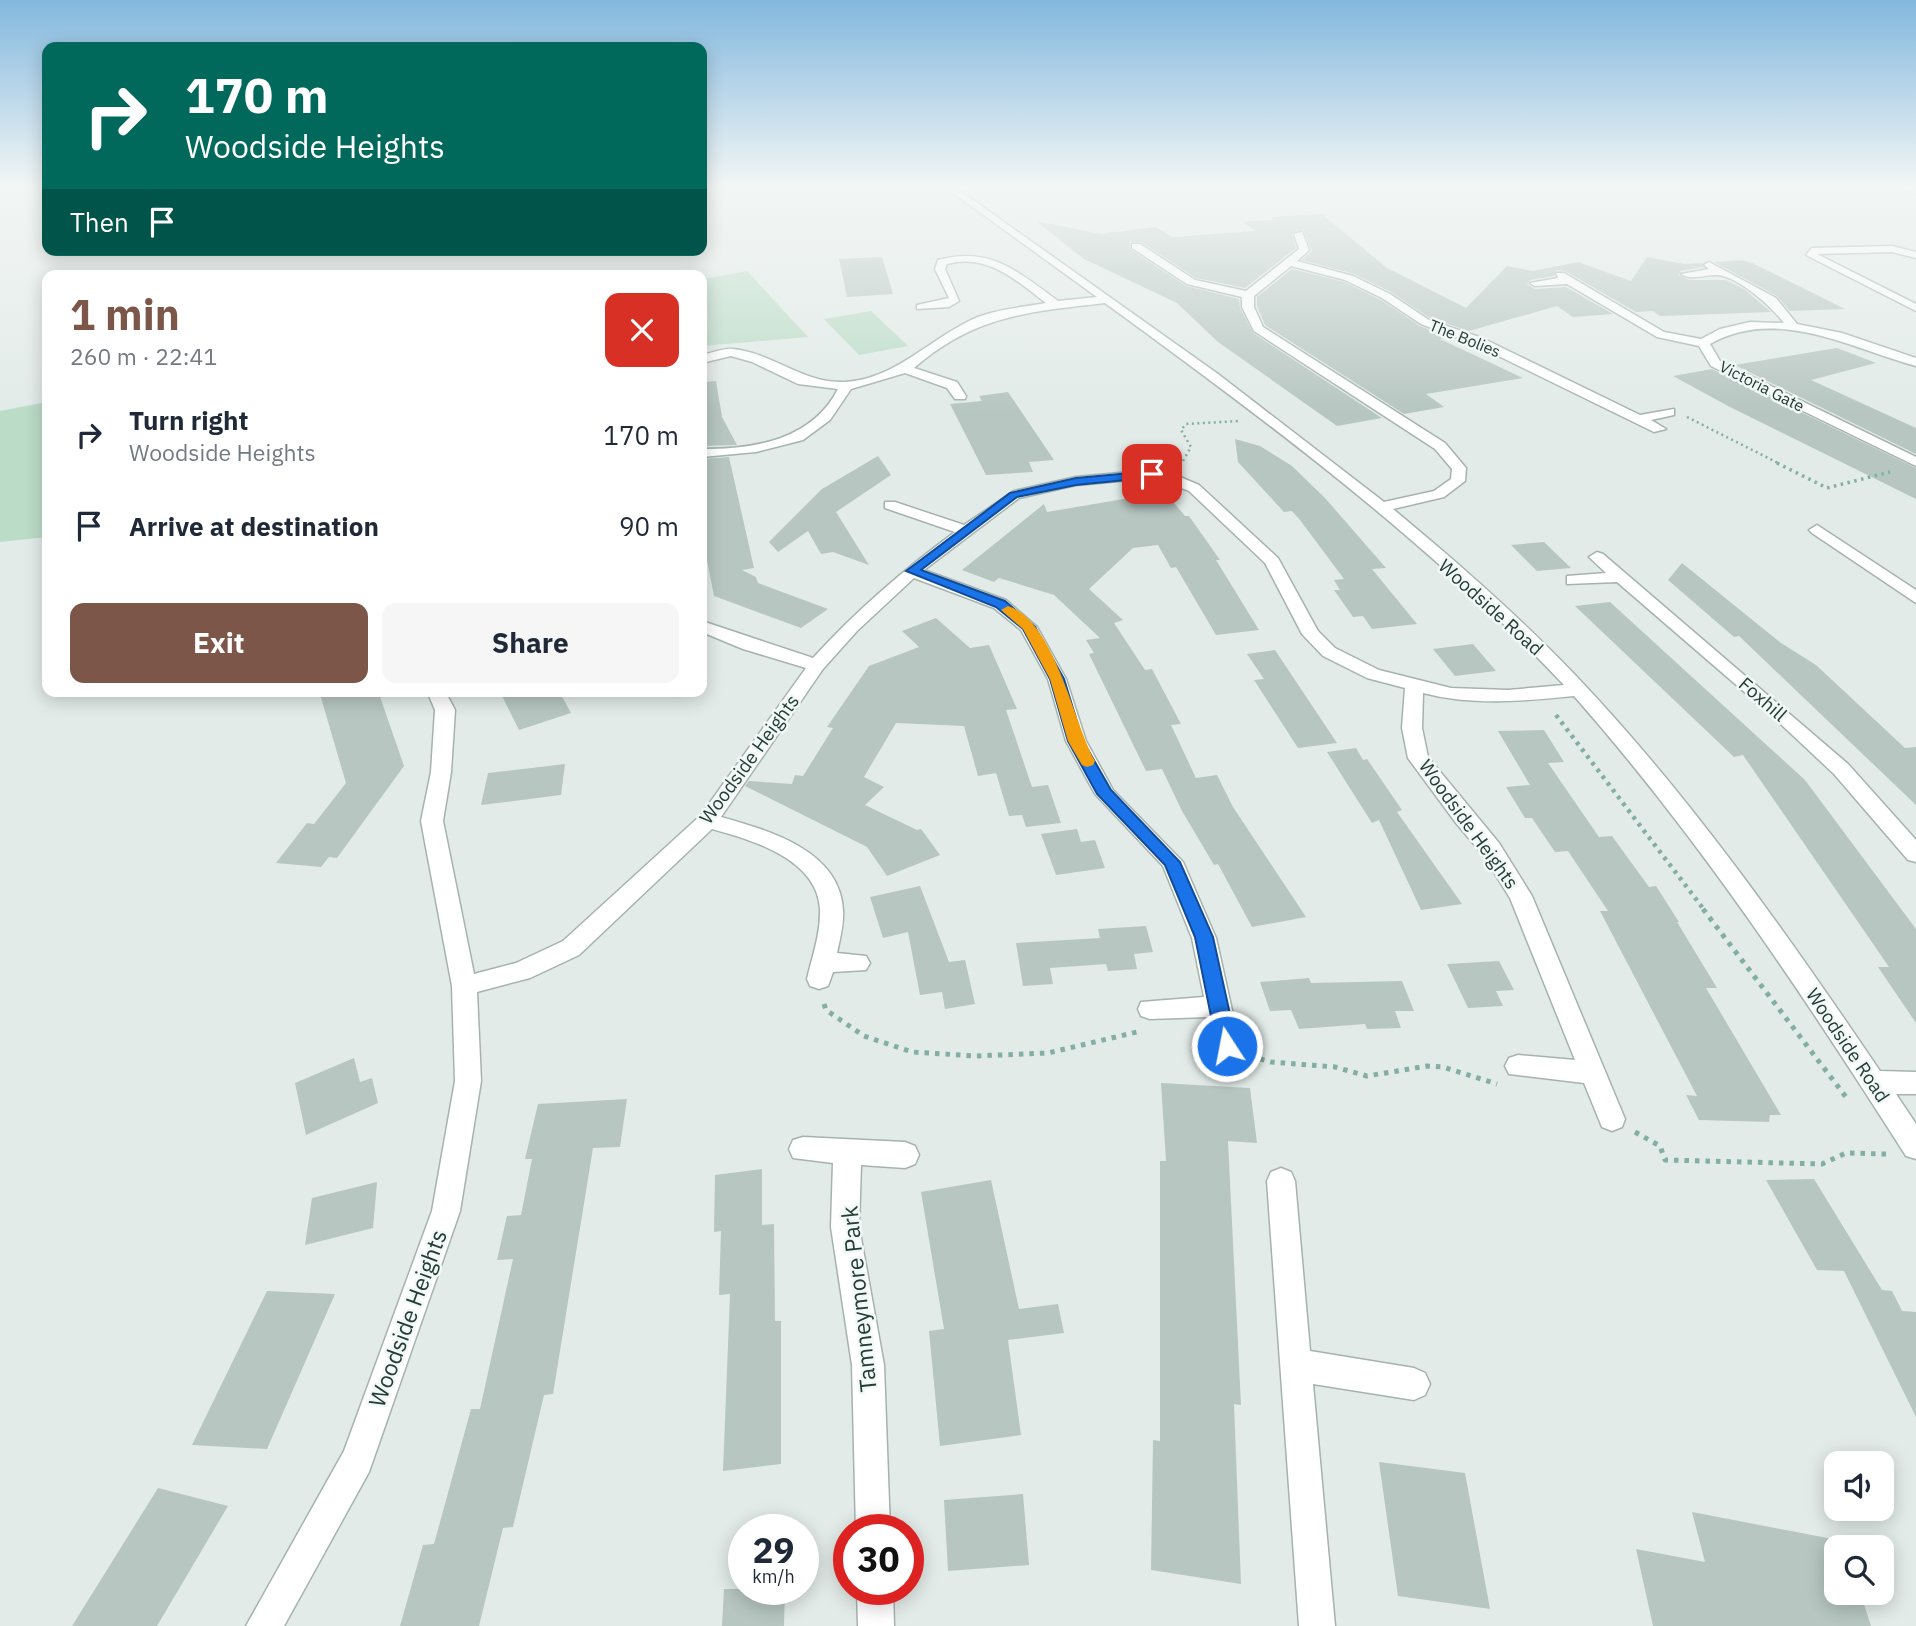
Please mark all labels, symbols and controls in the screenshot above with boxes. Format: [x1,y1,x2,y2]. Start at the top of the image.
text: 170 m [185,63,329,126]
icon: right [70,70,161,161]
text: Woodside Heights [185,125,445,167]
icon: arrive [143,203,181,241]
text: Then [70,205,129,239]
text: 1 min [70,287,180,342]
button: close [605,293,679,367]
street label: The Bolies [1426,315,1504,361]
text: 260 m · 22:41 [70,341,217,371]
street label: Victoria Gate [1716,356,1808,416]
text: Turn right [129,403,248,437]
icon: right [70,416,108,454]
text: 170 m [603,418,679,452]
text: Woodside Heights [129,437,316,467]
pin [1122,444,1182,504]
icon: arrive [1133,455,1171,493]
icon: arrive [70,507,108,545]
text: Arrive at destination [129,509,379,543]
text: 90 m [619,509,679,543]
street label: Woodside Road [1434,554,1548,660]
button: Exit [70,603,368,683]
button: Share [382,603,679,683]
street label: Foxhill [1734,672,1792,726]
street label: Woodside Heights [694,690,804,828]
street label: Woodside Heights [1414,755,1524,893]
street label: Woodside Road [1801,983,1895,1107]
position arrow [1190,1009,1264,1083]
street label: Tamneymore Park [833,1205,883,1393]
street label: Woodside Heights [361,1225,453,1411]
map controls [1824,1451,1894,1605]
button: sound [1824,1451,1894,1521]
speed limit sign: 30 [833,1514,924,1605]
text: 29 [752,1527,795,1573]
button: search [1824,1535,1894,1605]
text: km/h [752,1565,795,1588]

